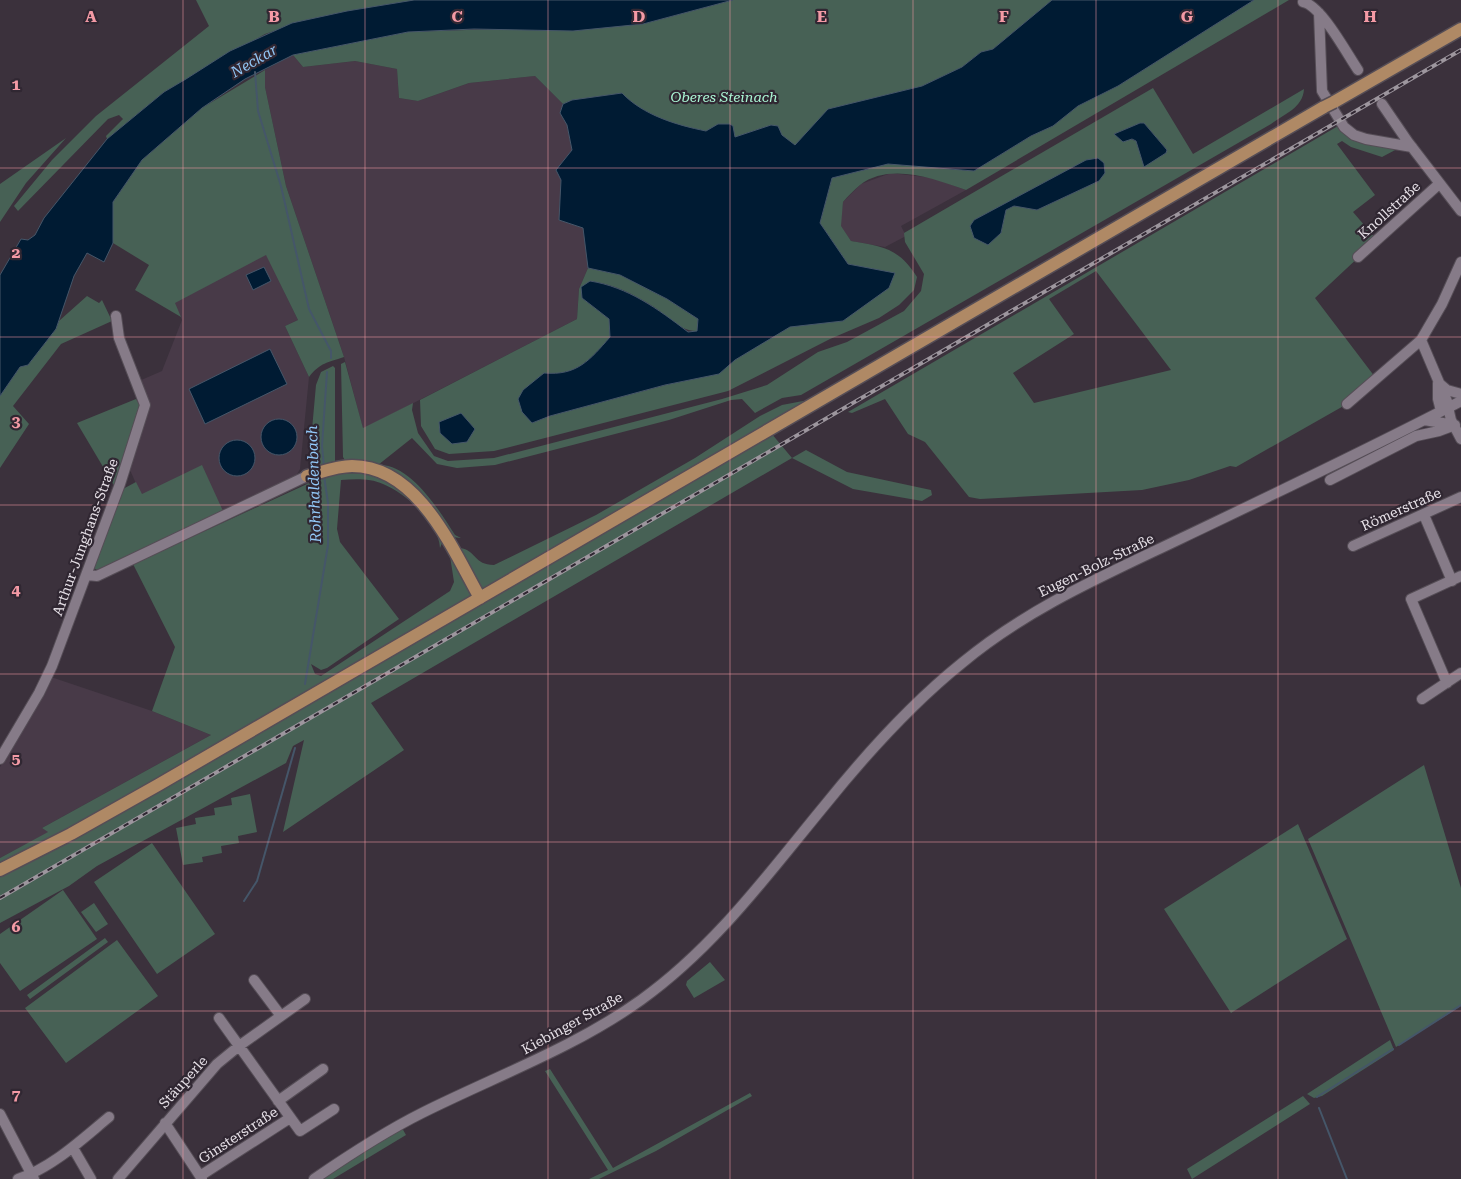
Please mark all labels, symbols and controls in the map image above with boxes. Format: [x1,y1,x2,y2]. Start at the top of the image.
text: A [85,7,97,26]
text: B [268,7,280,26]
text: C [451,7,463,26]
text: D [633,7,646,26]
text: E [817,7,827,26]
text: F [999,7,1009,26]
text: G [1181,7,1194,26]
text: H [1363,7,1377,26]
water label: Neckar [227,40,281,82]
text: 1 [12,75,21,94]
park label: Oberes Steinach [670,89,778,105]
street label: Knollstraße [1355,178,1424,242]
text: 2 [12,243,21,262]
text: 3 [12,412,21,431]
water label: Rohrhaldenbach [303,425,325,544]
street label: Arthur-Junghans-Straße [49,456,121,618]
street label: Römerstraße [1359,484,1444,534]
street label: Eugen-Bolz-Straße [1036,530,1157,600]
text: 4 [12,580,21,599]
text: 5 [12,749,21,768]
text: 6 [12,917,21,936]
street label: Kiebinger Straße [519,989,625,1057]
street label: Stäuperle [155,1052,211,1111]
text: 7 [12,1085,21,1104]
street label: Ginsterstraße [195,1103,281,1166]

